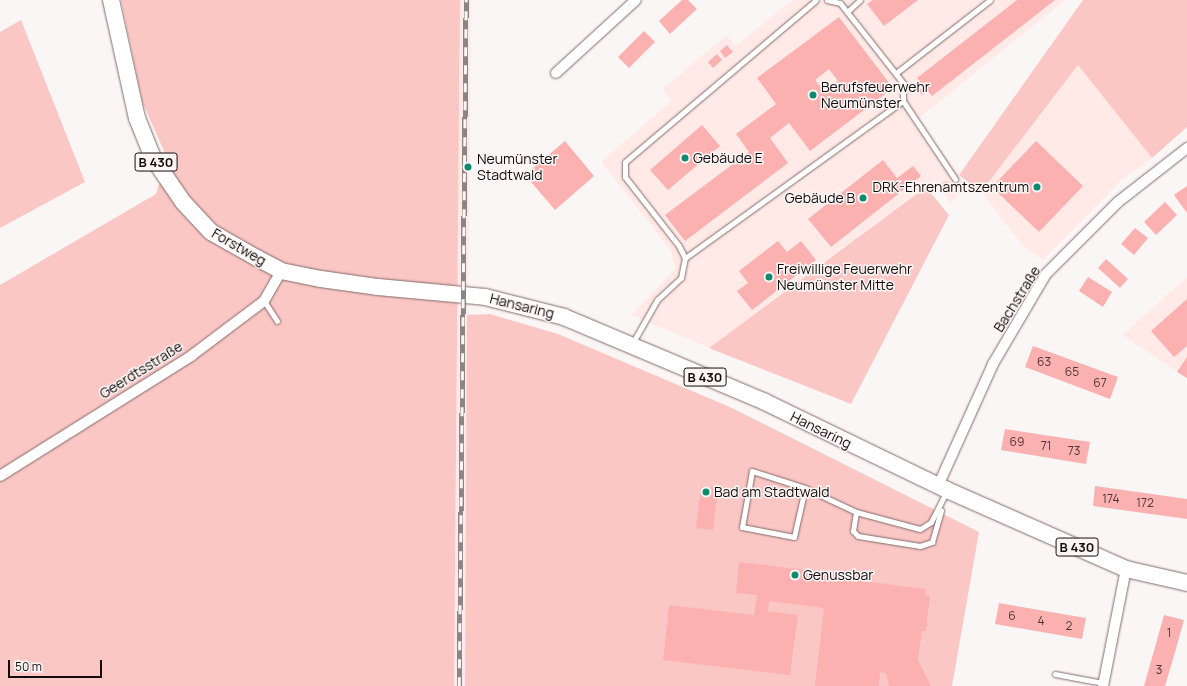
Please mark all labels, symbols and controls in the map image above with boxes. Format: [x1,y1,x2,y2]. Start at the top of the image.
place label: Berufsfeuerwehr Neumünster [821,79,930,112]
marker: Berufsfeuerwehr Neumünster [808,90,818,100]
place label: Gebäude E [693,150,763,166]
road number: B 430 [134,151,178,173]
place label: Neumünster Stadtwald [477,151,557,184]
marker: Gebäude E [680,153,690,163]
marker: Neumünster Stadtwald [462,161,474,173]
place label: DRK-Ehrenamtszentrum [873,179,1029,195]
marker: DRK-Ehrenamtszentrum [1032,182,1042,192]
place label: Gebäude B [785,190,855,206]
marker: Gebäude B [858,193,868,203]
street label: Forstweg [209,225,269,269]
place label: Freiwillige Feuerwehr Neumünster Mitte [777,261,912,294]
street label: Bachstraße [990,263,1044,335]
marker: Freiwillige Feuerwehr Neumünster Mitte [764,272,774,282]
street label: Hansaring [488,290,556,322]
street label: Geerdtsstraße [96,338,186,402]
house number: 63 [1037,355,1051,369]
house number: 65 [1065,365,1079,379]
road number: B 430 [683,366,727,388]
house number: 67 [1093,376,1107,390]
street label: Hansaring [788,408,854,452]
house number: 69 [1010,435,1024,449]
house number: 71 [1041,439,1051,453]
house number: 73 [1068,444,1080,458]
place label: Bad am Stadtwald [714,484,829,500]
marker: Bad am Stadtwald [701,487,711,497]
house number: 174 [1102,492,1120,506]
house number: 172 [1136,496,1154,510]
road number: B 430 [1055,536,1099,558]
place label: Genussbar [803,567,873,583]
marker: Genussbar [790,570,800,580]
house number: 6 [1008,609,1016,623]
house number: 4 [1037,614,1045,628]
house number: 2 [1066,619,1072,633]
house number: 1 [1167,626,1171,640]
scale bar [10,652,104,678]
text: 50 m [15,658,42,675]
house number: 3 [1156,663,1162,677]

